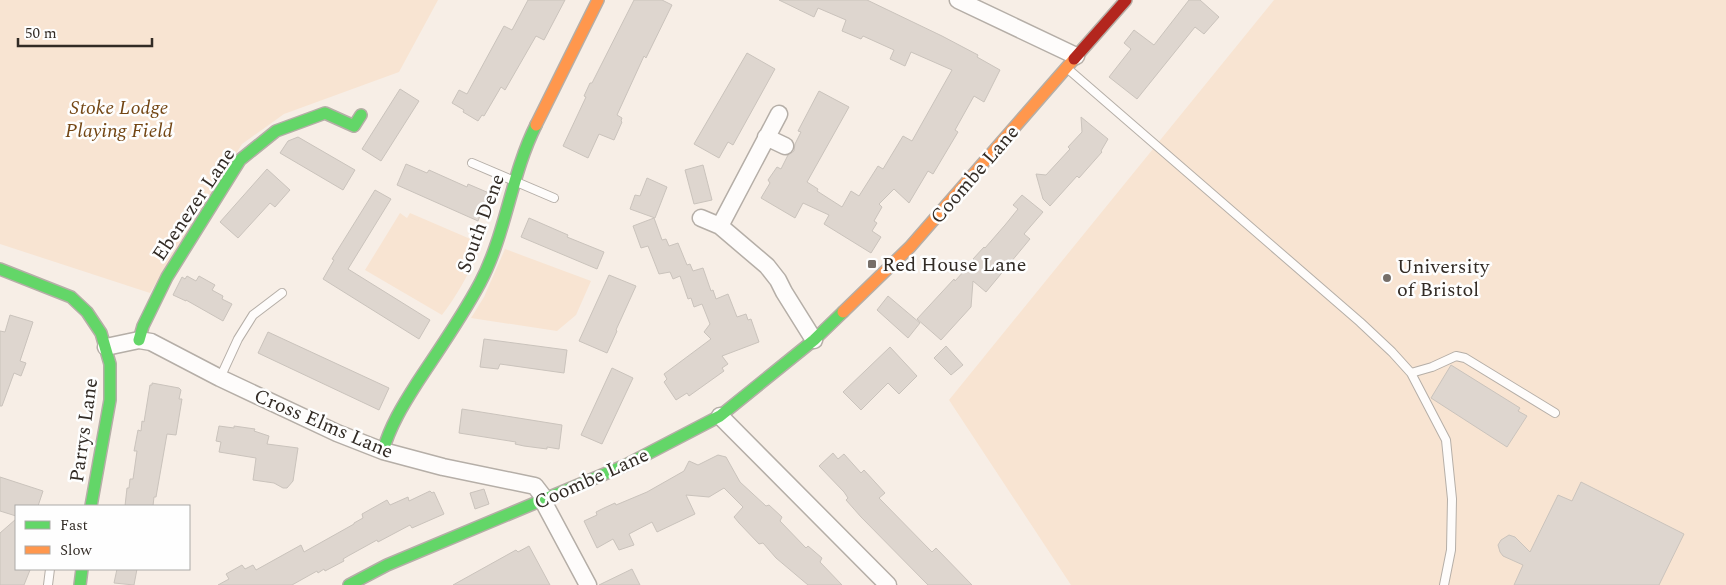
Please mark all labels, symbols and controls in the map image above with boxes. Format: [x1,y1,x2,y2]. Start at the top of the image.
scale bar [18,15,151,47]
text: 50 m [25,22,57,45]
park label: Stoke Lodge Playing Field [65,93,173,146]
street label: Coombe Lane [923,118,1026,231]
street label: Ebenezer Lane [145,142,243,267]
street label: South Dene [449,170,513,277]
place label: Red House Lane [882,250,1026,280]
place label: University of Bristol [1397,252,1491,305]
marker: Red House Lane [866,258,878,270]
marker: University of Bristol [1381,272,1393,284]
street label: Parrys Lane [62,376,106,484]
street label: Cross Elms Lane [249,381,398,467]
street label: Coombe Lane [529,440,654,518]
legend [15,505,190,570]
text: Fast [60,514,88,537]
text: Slow [60,539,92,562]

